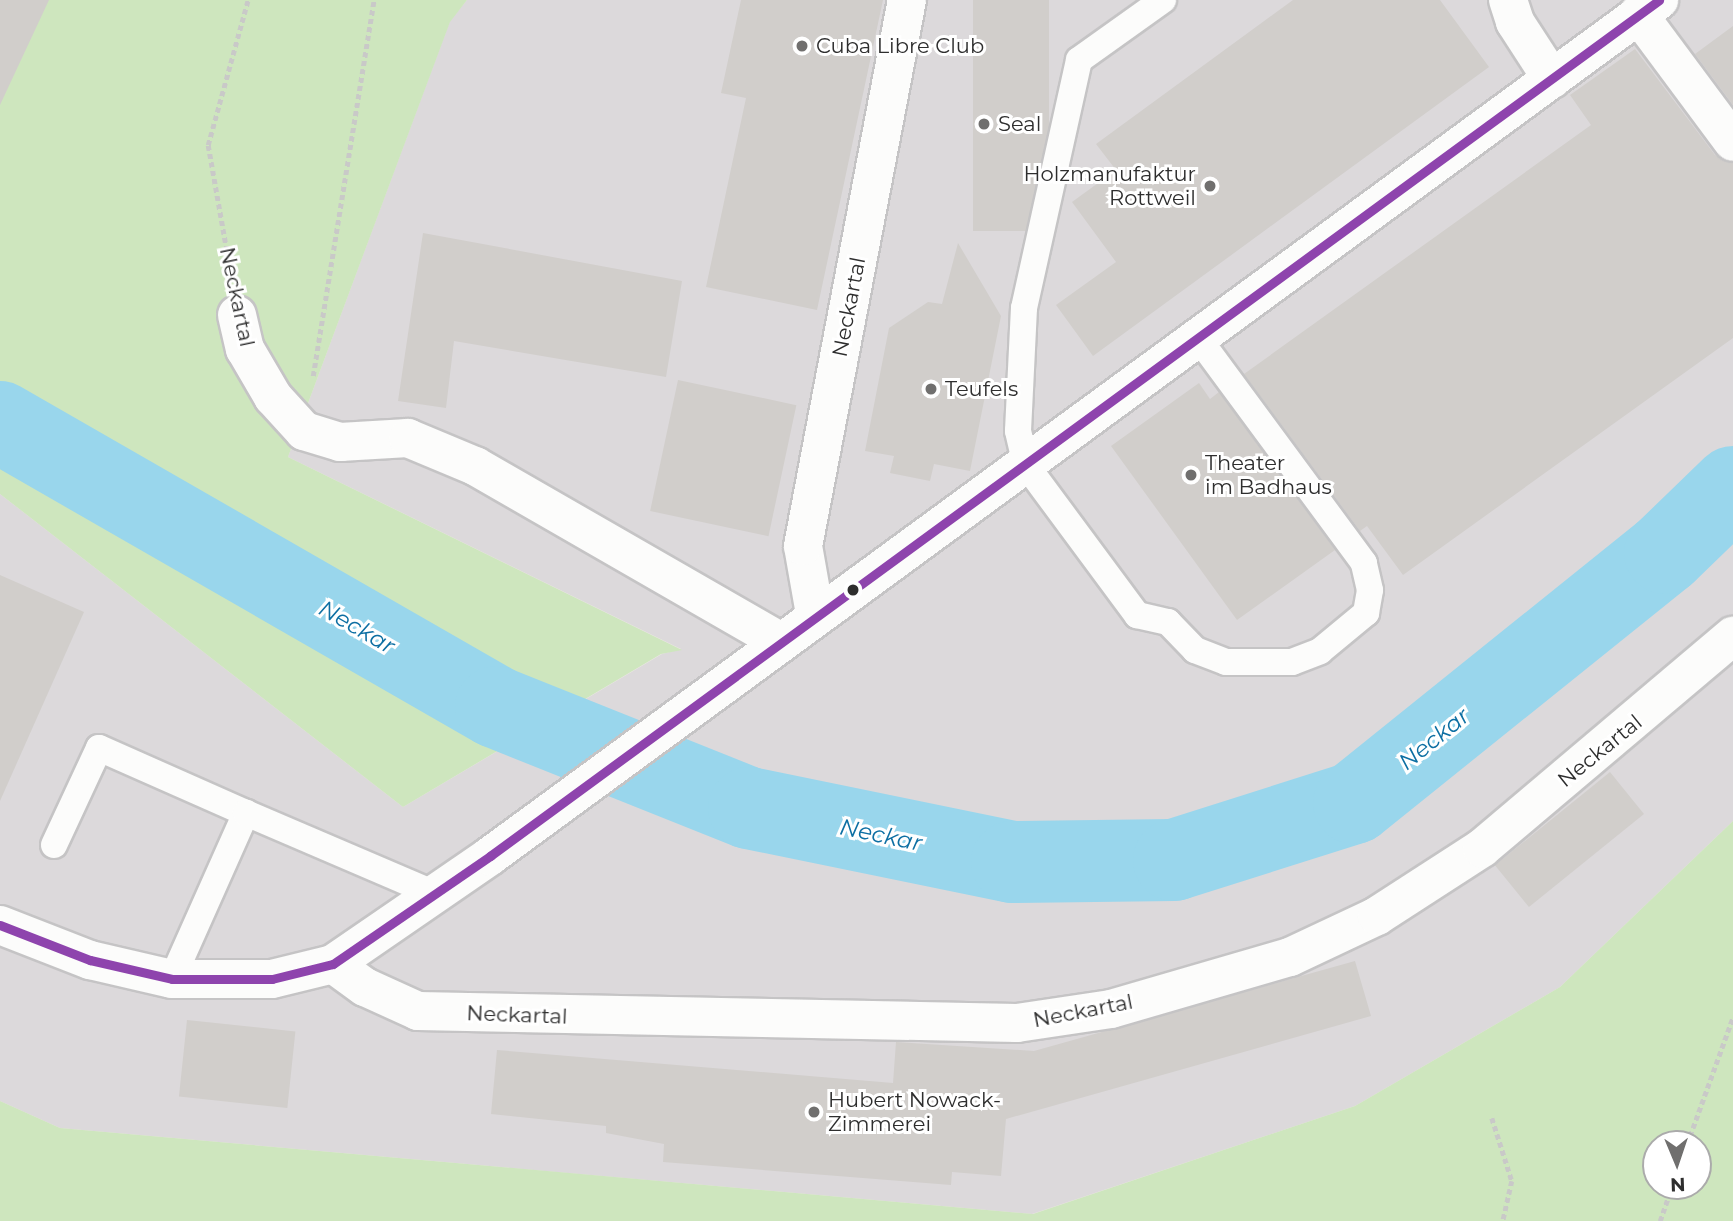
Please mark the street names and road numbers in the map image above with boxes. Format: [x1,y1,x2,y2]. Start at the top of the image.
street label: Neckartal [214,245,260,349]
street label: Neckartal [827,255,871,359]
street label: Neckartal [1553,709,1647,793]
street label: Neckartal [1031,989,1135,1033]
street label: Neckartal [466,1001,568,1029]

